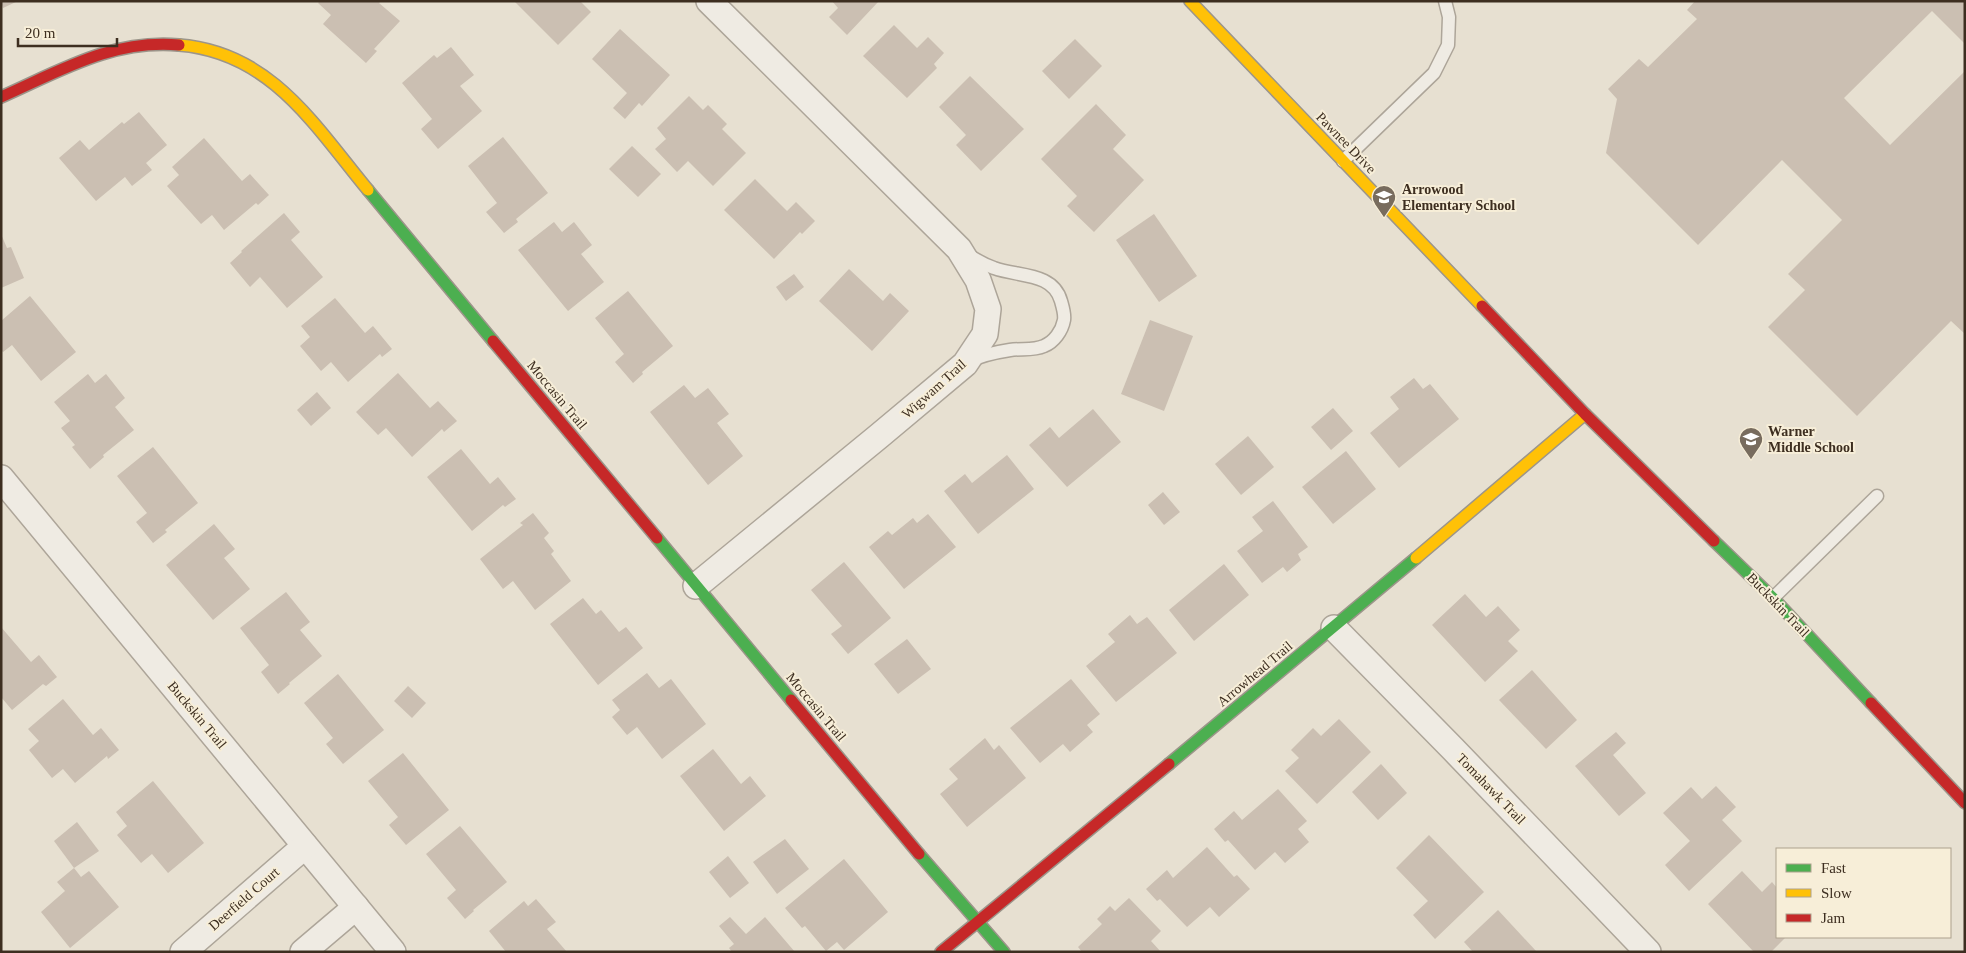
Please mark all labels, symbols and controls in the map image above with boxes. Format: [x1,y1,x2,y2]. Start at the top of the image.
scale bar [18,15,116,47]
text: 20 m [25,25,56,41]
street label: Pawnee Drive [1313,109,1379,177]
place label: Arrowood Elementary School [1402,182,1515,213]
school or university icon: Arrowood Elementary School [1371,184,1397,218]
street label: Wigwam Trail [899,356,969,422]
street label: Moccasin Trail [524,358,590,432]
place label: Warner Middle School [1768,424,1854,455]
school or university icon: Warner Middle School [1738,426,1764,460]
street label: Buckskin Trail [1744,570,1812,640]
street label: Arrowhead Trail [1215,638,1296,710]
street label: Moccasin Trail [783,670,849,744]
street label: Buckskin Trail [165,678,229,752]
street label: Tomahawk Trail [1454,751,1528,827]
legend [1776,848,1951,938]
text: Fast [1821,860,1847,876]
street label: Deerfield Court [206,864,282,934]
text: Slow [1821,885,1852,901]
text: Jam [1821,910,1845,926]

